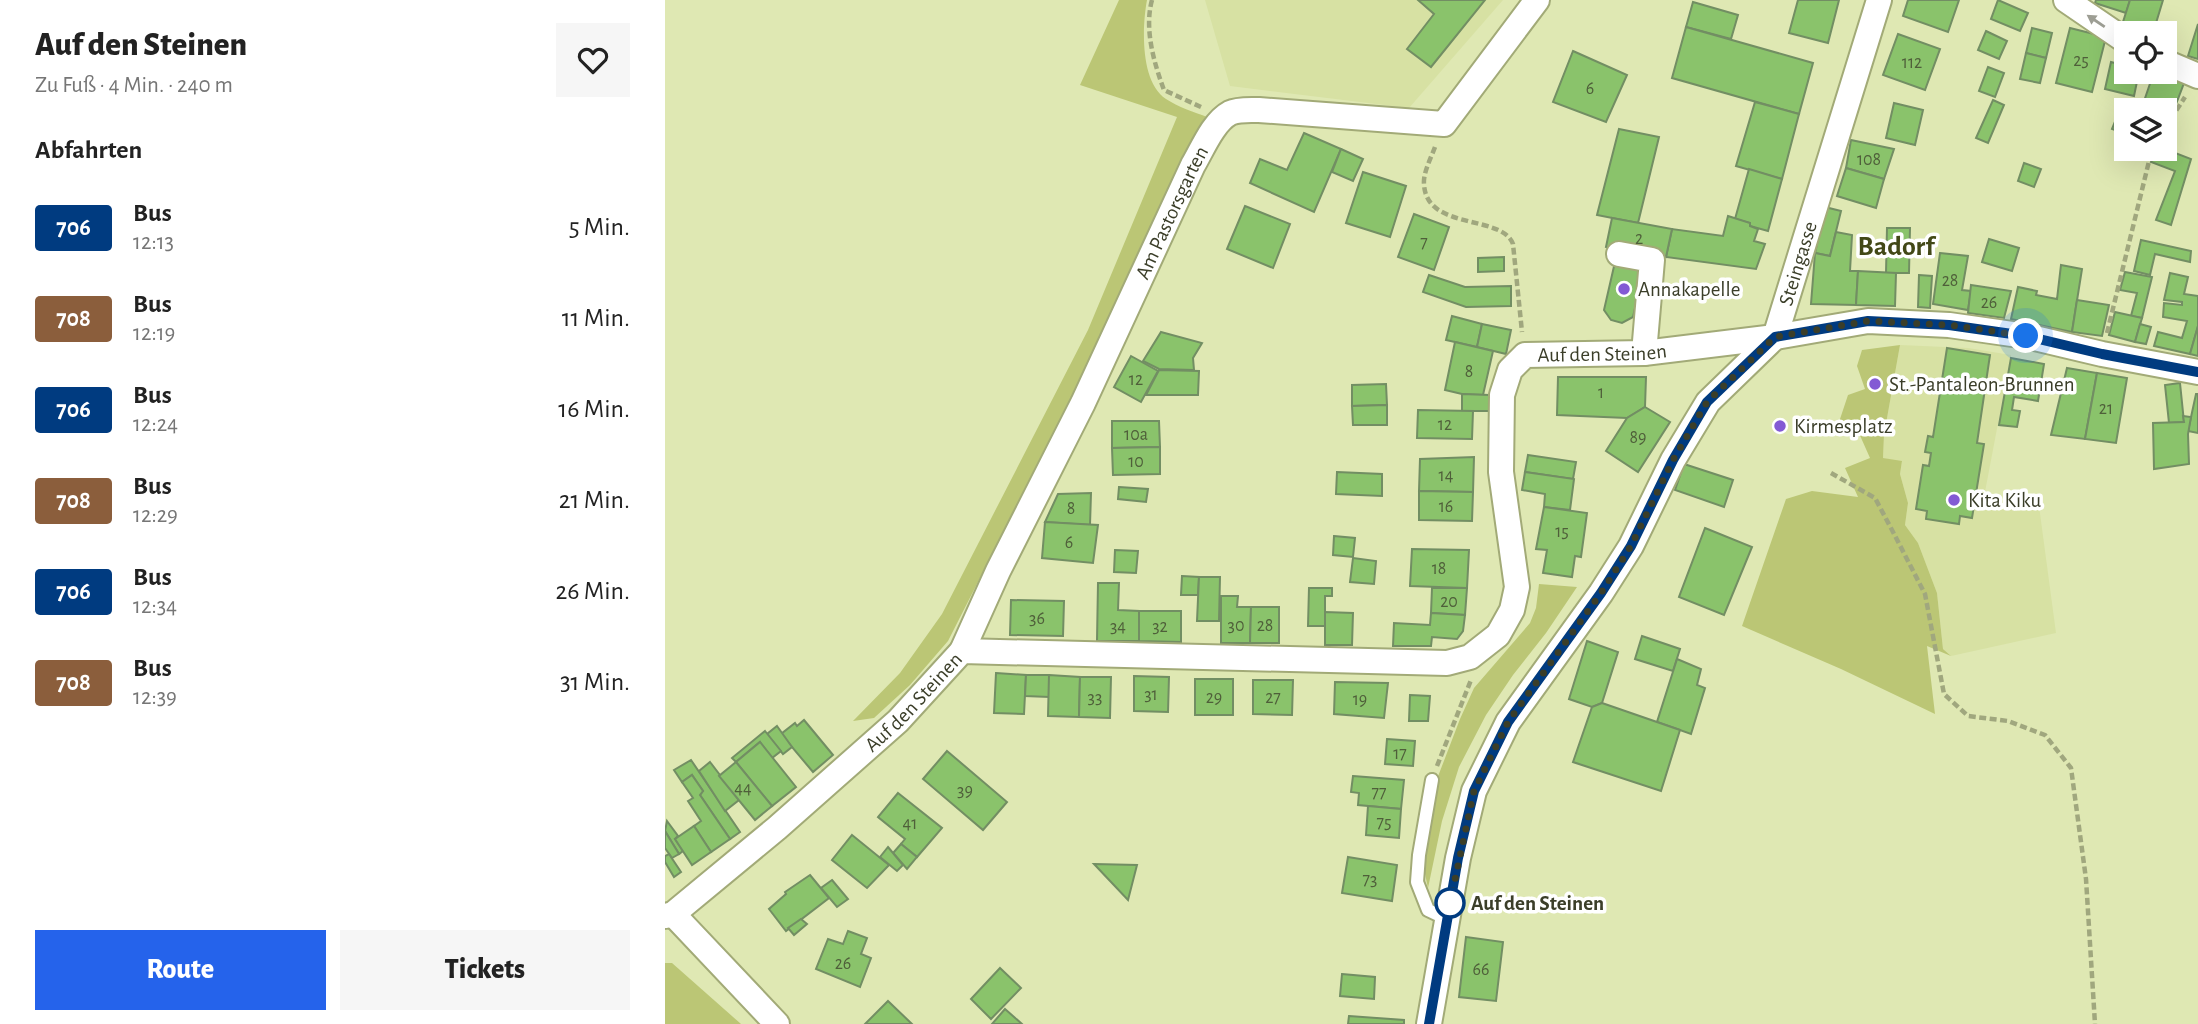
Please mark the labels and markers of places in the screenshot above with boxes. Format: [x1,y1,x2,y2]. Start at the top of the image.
place label: Annakapelle [1638,279,1740,300]
marker: Annakapelle [1616,281,1632,297]
place label: St.-Pantaleon-Brunnen [1889,374,2075,395]
marker: St.-Pantaleon-Brunnen [1867,376,1883,392]
place label: Kirmesplatz [1794,416,1893,437]
marker: Kirmesplatz [1772,418,1788,434]
place label: Kita Kiku [1968,490,2042,511]
marker: Kita Kiku [1946,492,1962,508]
marker: Auf den Steinen [1435,888,1465,918]
place label: Auf den Steinen [1471,893,1604,914]

